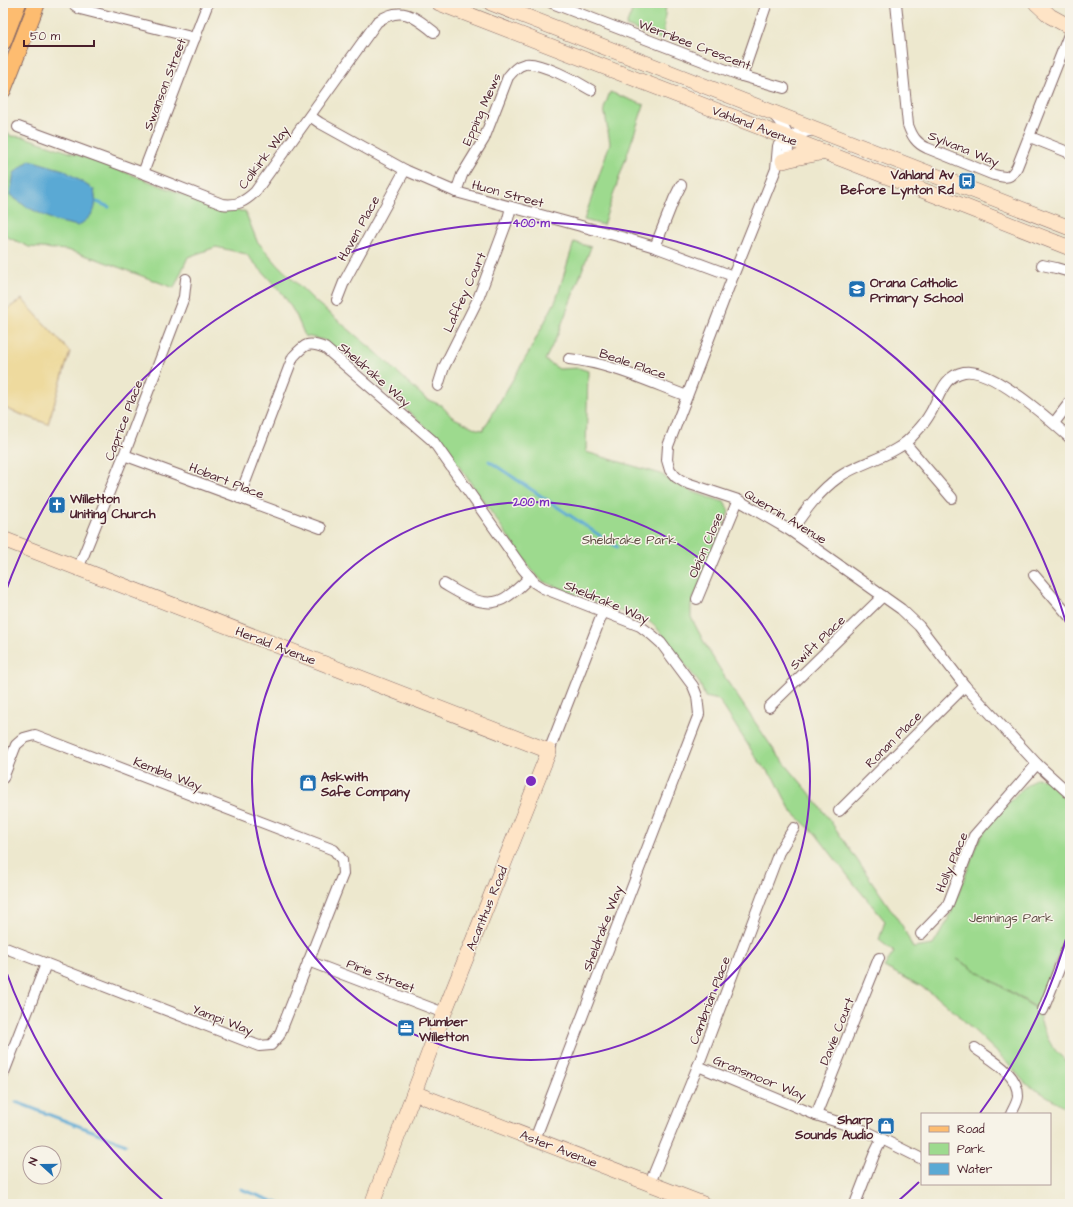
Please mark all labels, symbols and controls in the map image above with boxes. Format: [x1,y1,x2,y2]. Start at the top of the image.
street label: Werribee Crescent [636,15,754,75]
scale bar [24,22,94,48]
text: 50 m [30,28,61,45]
street label: Swanson Street [139,35,191,133]
street label: Epping Mews [458,70,507,149]
street label: Vahland Avenue [709,101,800,151]
street label: Colkirk Way [234,122,294,194]
street label: Sylvana Way [925,126,1002,172]
place label: Vahland Av Before Lynton Rd [840,166,954,200]
bus stop icon: Vahland Av Before Lynton Rd [957,171,977,191]
street label: Huon Street [470,176,546,212]
street label: Haven Place [334,193,384,264]
text: 400 m [512,215,550,232]
street label: Laffey Court [439,249,492,336]
place label: Orana Catholic Primary School [870,274,963,308]
school or university icon: Orana Catholic Primary School [847,279,867,299]
street label: Sheldrake Way [334,338,414,412]
street label: Beale Place [597,344,668,384]
street label: Caprice Place [100,378,148,463]
street label: Hobart Place [187,458,267,503]
street label: Querrin Avenue [741,485,830,549]
place label: Willetton Uniting Church [69,490,156,525]
text: 200 m [512,494,550,511]
church icon: Willetton Uniting Church [47,495,67,515]
street label: Obion Close [684,510,728,581]
park label: Sheldrake Park [582,531,676,549]
street label: Sheldrake Way [561,576,652,629]
street label: Swift Place [786,612,850,674]
street label: Herald Avenue [233,622,318,670]
street label: Ronan Place [861,707,926,772]
street label: Kembla Way [130,753,205,796]
place label: Askwith Safe Company [320,768,411,802]
shop icon: Askwith Safe Company [298,773,318,793]
centre of rings [524,774,538,788]
street label: Holly Place [931,829,974,896]
street label: Acanthus Road [462,863,512,953]
street label: Sheldrake Way [578,883,628,974]
park label: Jennings Park [969,909,1053,928]
street label: Cambrian Place [685,954,735,1047]
street label: Pirie Street [344,955,418,997]
street label: Davie Court [815,994,859,1068]
street label: Yampi Way [189,1000,256,1041]
place label: Plumber Willetton [418,1013,469,1046]
office icon: Plumber Willetton [396,1018,416,1038]
street label: Gransmoor Way [710,1051,809,1106]
place label: Sharp Sounds Audio [794,1111,874,1144]
legend [921,1113,1051,1185]
shop icon: Sharp Sounds Audio [876,1116,896,1136]
text: Road [957,1121,985,1138]
street label: Aster Avenue [517,1126,600,1172]
text: Park [957,1141,985,1158]
north arrow [22,1145,62,1185]
text: N [25,1156,41,1168]
text: Water [957,1161,993,1178]

